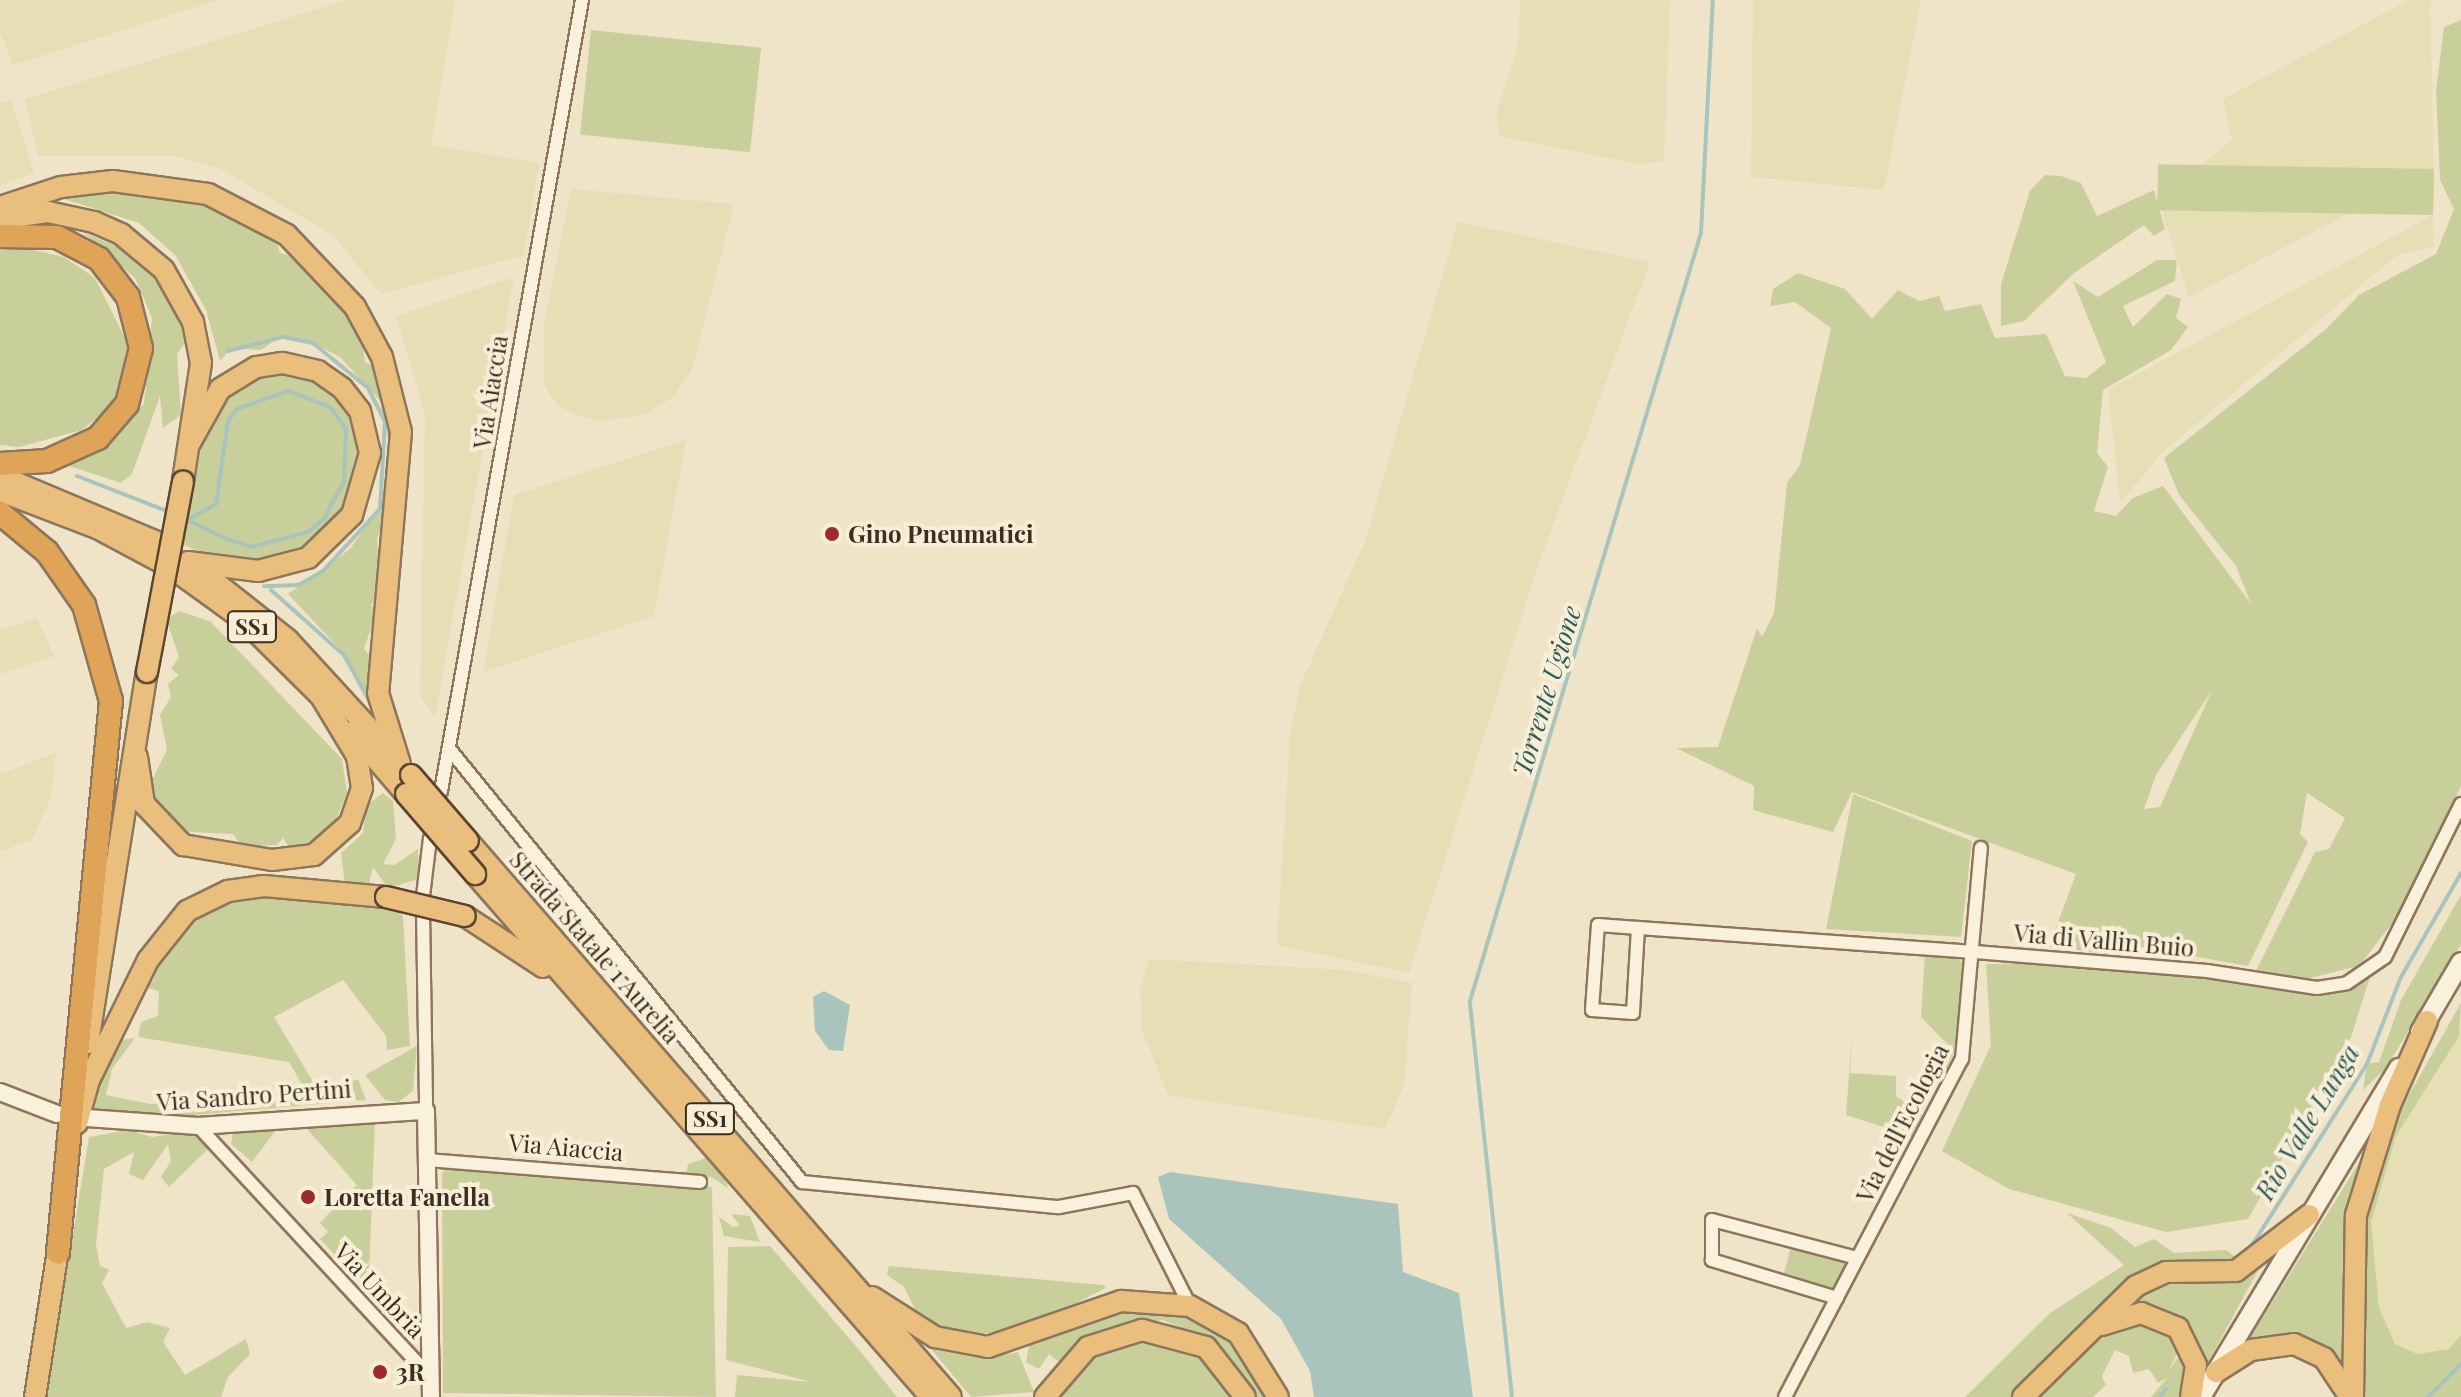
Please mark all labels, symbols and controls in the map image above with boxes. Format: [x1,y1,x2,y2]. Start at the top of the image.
street label: Via Aiaccia [467,333,513,451]
place label: Gino Pneumatici [848,520,1033,548]
marker: Gino Pneumatici [823,525,841,543]
water label: Torrente Ugione [1505,602,1587,780]
road number: SS1 [226,609,278,645]
street label: Strada Statale 1 Aurelia [503,845,687,1049]
street label: Via di Vallin Buio [2012,918,2196,962]
street label: Via dell'Ecologia [1850,1039,1954,1207]
water label: Rio Valle Lunga [2248,1039,2366,1205]
street label: Via Sandro Pertini [156,1074,352,1116]
road number: SS1 [684,1101,736,1137]
street label: Via Aiaccia [507,1128,625,1166]
place label: Loretta Fanella [324,1183,490,1211]
marker: Loretta Fanella [299,1188,317,1206]
street label: Via Umbria [329,1236,431,1344]
place label: 3R [396,1358,424,1386]
marker: 3R [371,1363,389,1381]

